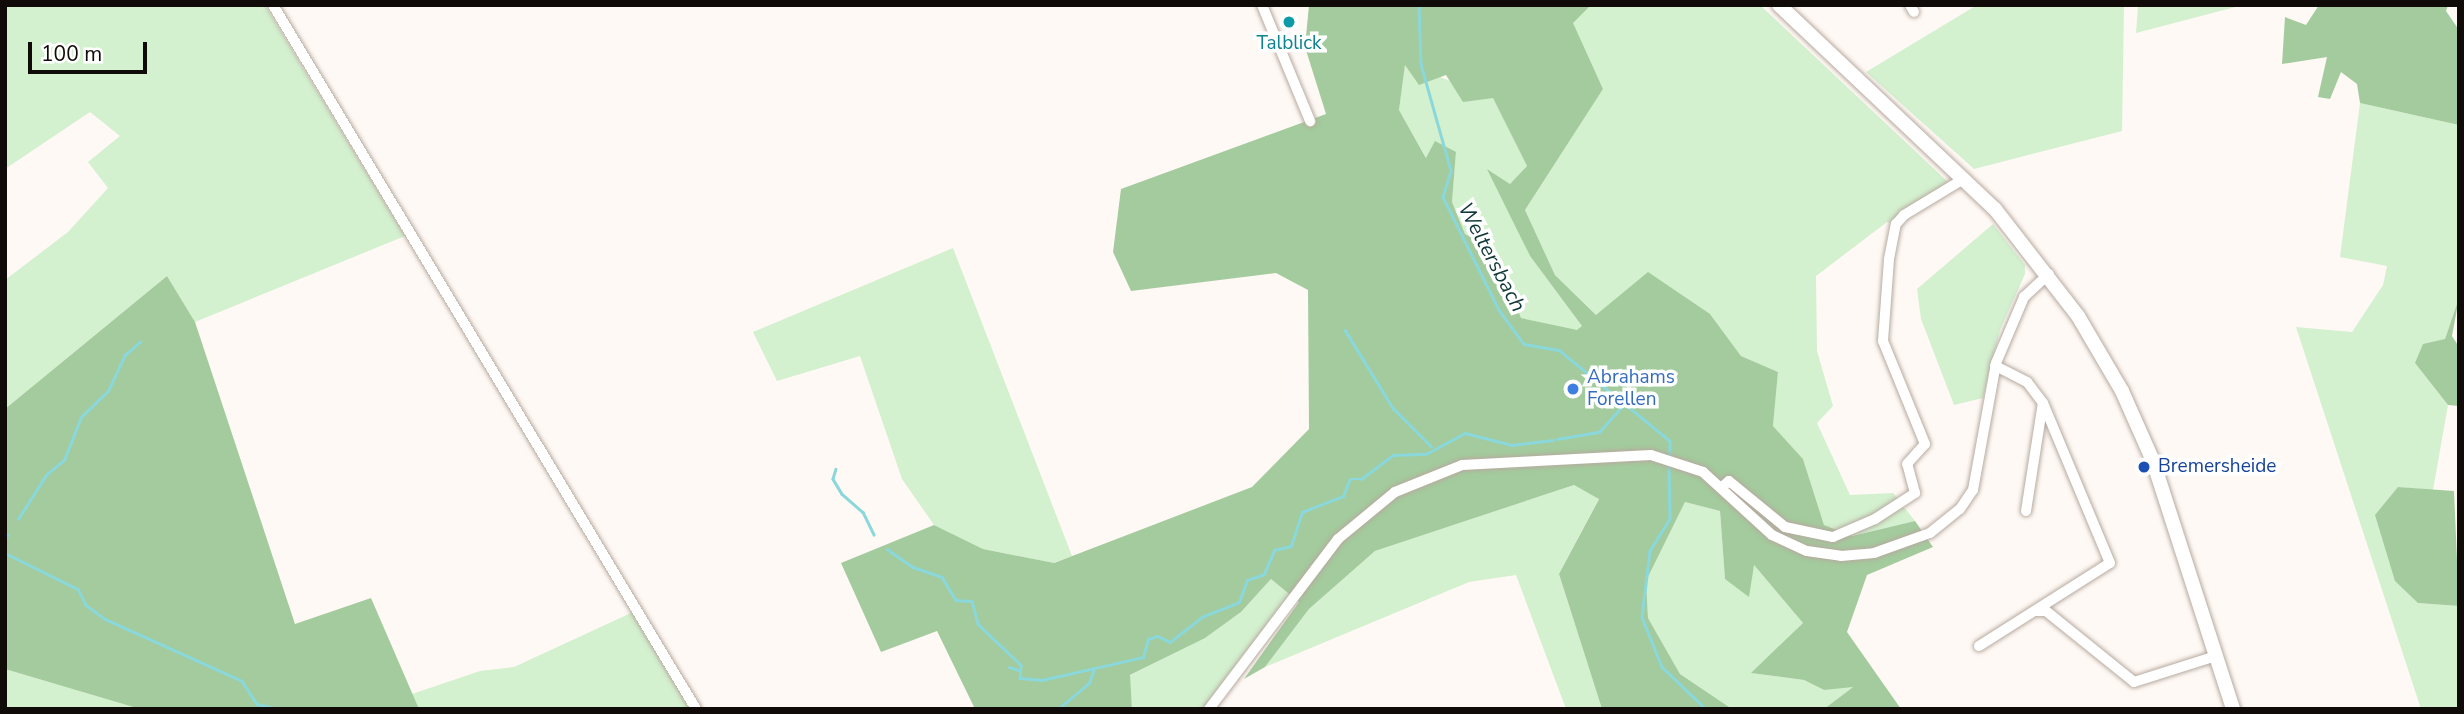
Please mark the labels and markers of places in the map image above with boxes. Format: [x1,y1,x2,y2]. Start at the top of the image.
marker: Talblick [1281,14,1297,30]
place label: Talblick [1256,33,1322,55]
place label: Abrahams Forellen [1587,367,1675,411]
marker: Abrahams Forellen [1565,381,1581,397]
place label: Bremersheide [2158,456,2276,478]
marker: Bremersheide [2136,459,2152,475]

